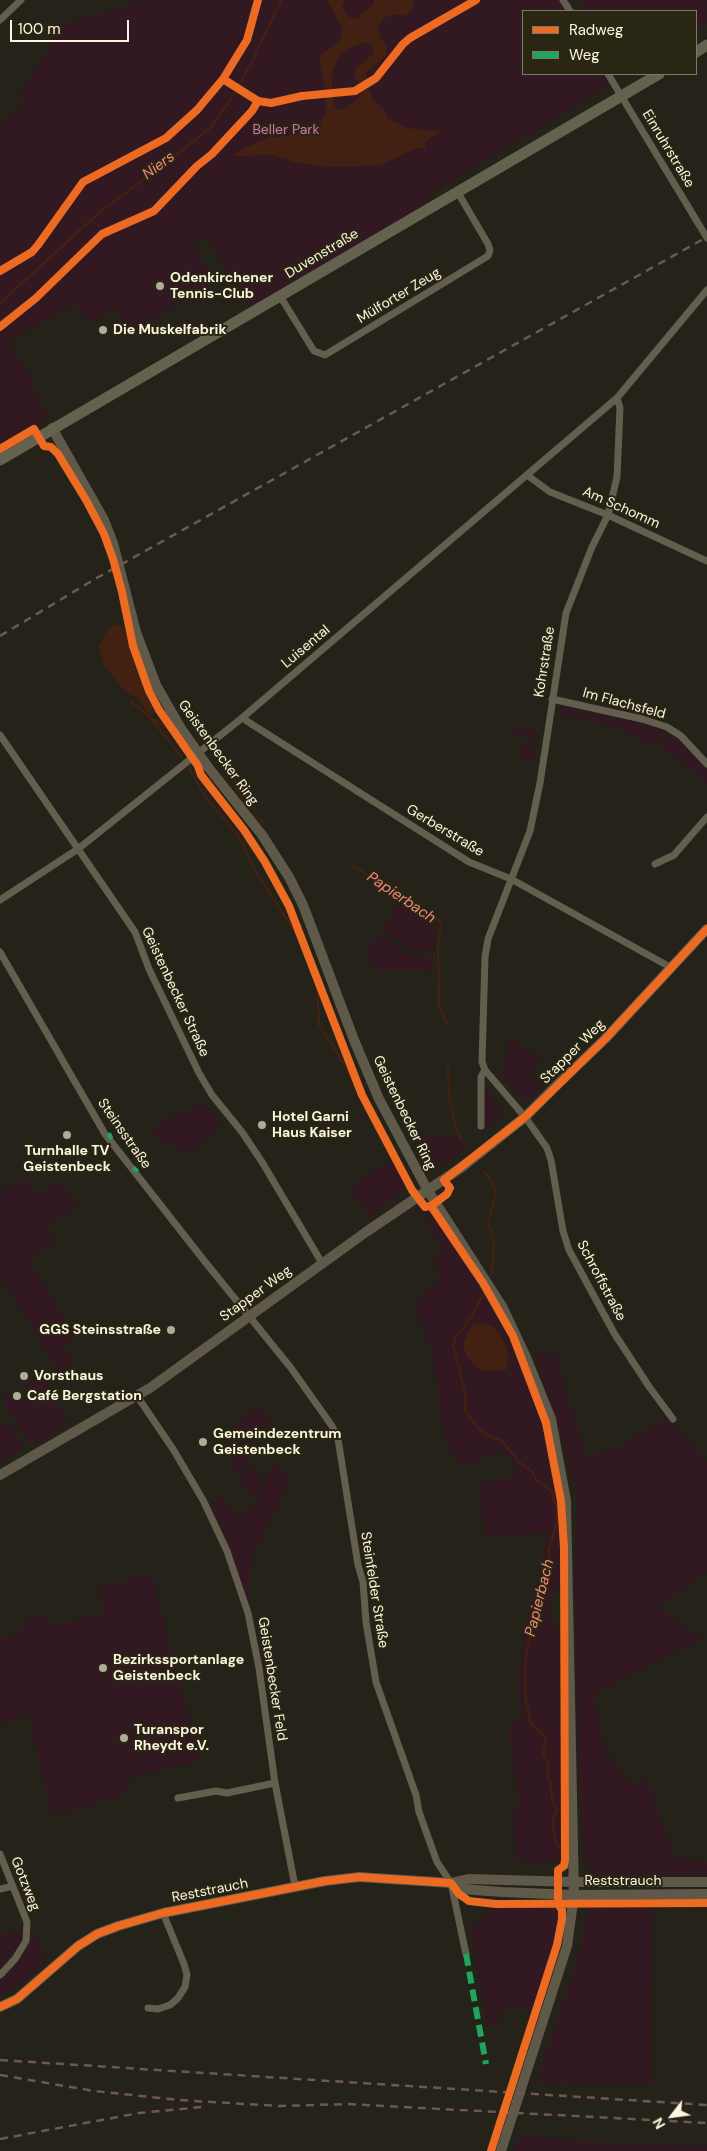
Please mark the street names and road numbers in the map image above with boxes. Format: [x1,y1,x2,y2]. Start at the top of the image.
street label: Einruhrstraße [638,107,698,191]
street label: Duvenstraße [282,226,362,282]
street label: Mülforter Zeug [354,264,444,328]
street label: Am Schomm [580,483,662,533]
street label: Luisental [278,622,334,672]
street label: Kohrstraße [531,625,559,699]
street label: Im Flachsfeld [581,685,667,723]
street label: Geistenbecker Ring [174,697,262,809]
street label: Gerberstraße [403,801,487,861]
street label: Geistenbecker Straße [137,924,213,1060]
street label: Stapper Weg [537,1016,609,1088]
street label: Geistenbecker Ring [369,1053,439,1173]
street label: Steinsstraße [94,1096,154,1172]
street label: Schroffstraße [573,1238,629,1324]
street label: Stapper Weg [217,1262,295,1326]
street label: Steinfelder Straße [357,1531,391,1649]
street label: Geistenbecker Feld [254,1616,290,1742]
street label: Gotzweg [7,1855,43,1913]
street label: Reststrauch [584,1873,662,1889]
street label: Reststrauch [171,1875,249,1907]

